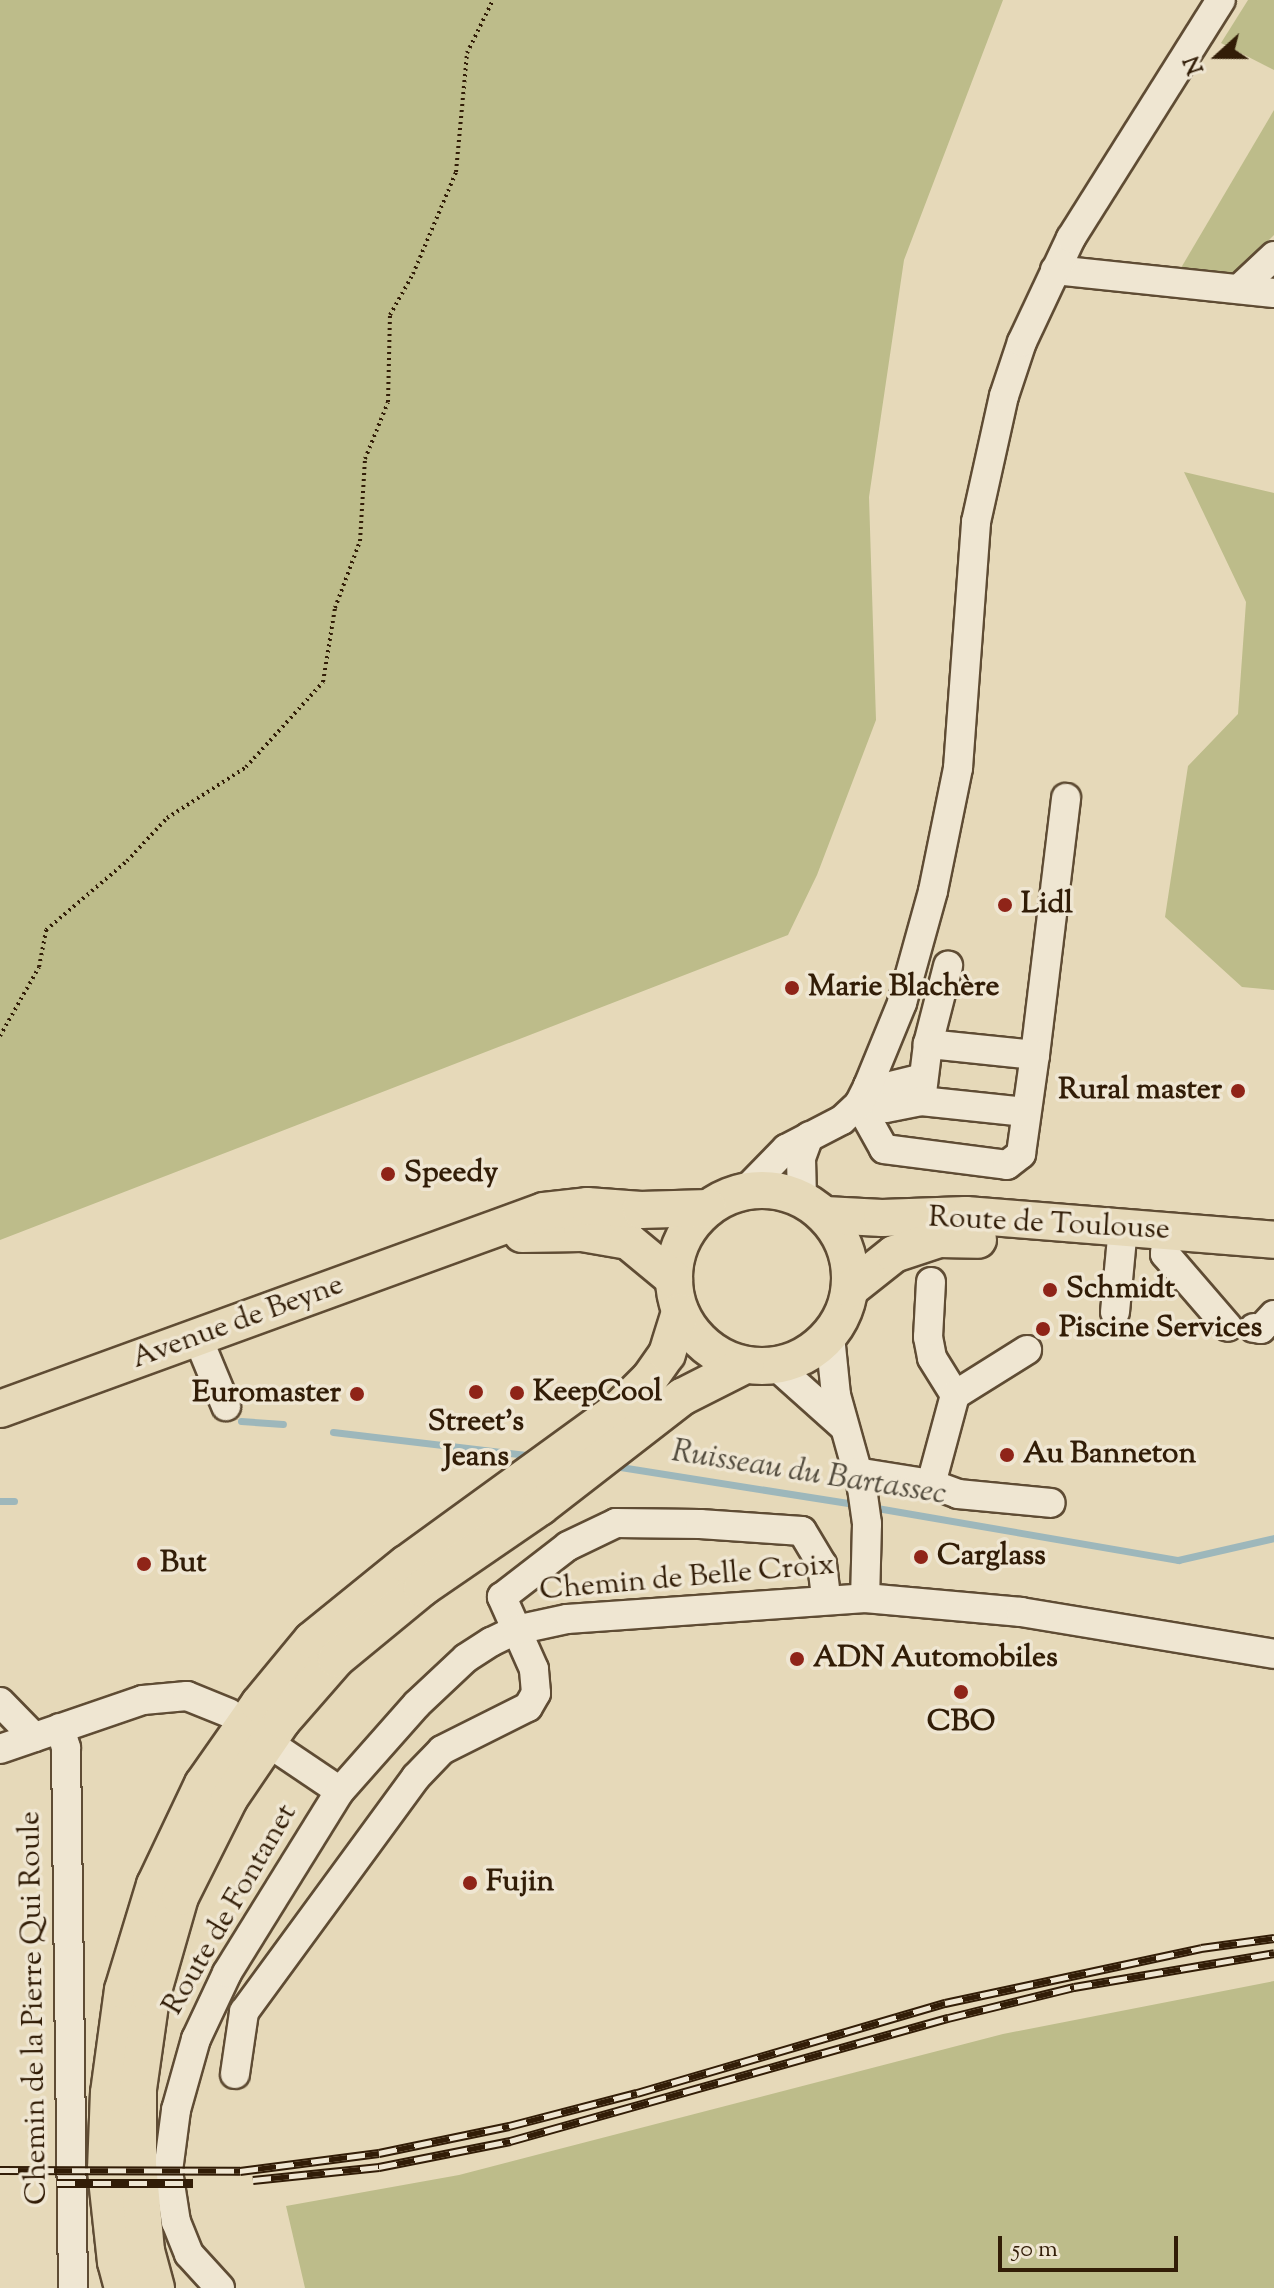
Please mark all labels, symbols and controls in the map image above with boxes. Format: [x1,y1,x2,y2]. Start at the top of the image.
north arrow [1178,16,1258,96]
text: N [1178,51,1214,79]
place label: Lidl [1021,887,1073,923]
marker: Lidl [996,896,1014,914]
place label: Marie Blachère [808,970,999,1006]
marker: Marie Blachère [783,979,801,997]
place label: Rural master [1058,1073,1222,1109]
marker: Rural master [1229,1082,1247,1100]
place label: Speedy [404,1156,498,1192]
marker: Speedy [379,1165,397,1183]
street label: Route de Toulouse [927,1201,1171,1249]
street label: Avenue de Beyne [127,1268,349,1378]
place label: Schmidt [1066,1272,1175,1308]
marker: Schmidt [1041,1281,1059,1299]
place label: Piscine Services [1059,1311,1262,1347]
marker: Piscine Services [1034,1320,1052,1338]
place label: KeepCool [533,1375,662,1411]
place label: Euromaster [192,1376,341,1412]
marker: Street's Jeans [467,1383,485,1401]
marker: KeepCool [508,1384,526,1402]
marker: Euromaster [348,1385,366,1403]
place label: Street's Jeans [428,1405,524,1476]
water label: Ruisseau du Bartassec [669,1433,949,1515]
place label: Au Banneton [1023,1437,1196,1473]
marker: Au Banneton [998,1446,1016,1464]
place label: Carglass [937,1539,1046,1575]
place label: But [160,1546,206,1582]
street label: Chemin de Belle Croix [538,1548,836,1610]
marker: Carglass [912,1548,930,1566]
marker: But [135,1555,153,1573]
place label: ADN Automobiles [813,1641,1058,1677]
marker: ADN Automobiles [788,1650,806,1668]
marker: CBO [952,1683,970,1701]
place label: CBO [927,1705,995,1741]
street label: Route de Fontanet [156,1798,306,2022]
street label: Chemin de la Pierre Qui Roule [14,1811,56,2205]
place label: Fujin [486,1865,554,1901]
marker: Fujin [461,1874,479,1892]
scale bar [1002,2220,1182,2270]
text: 50 m [1012,2233,1058,2267]

